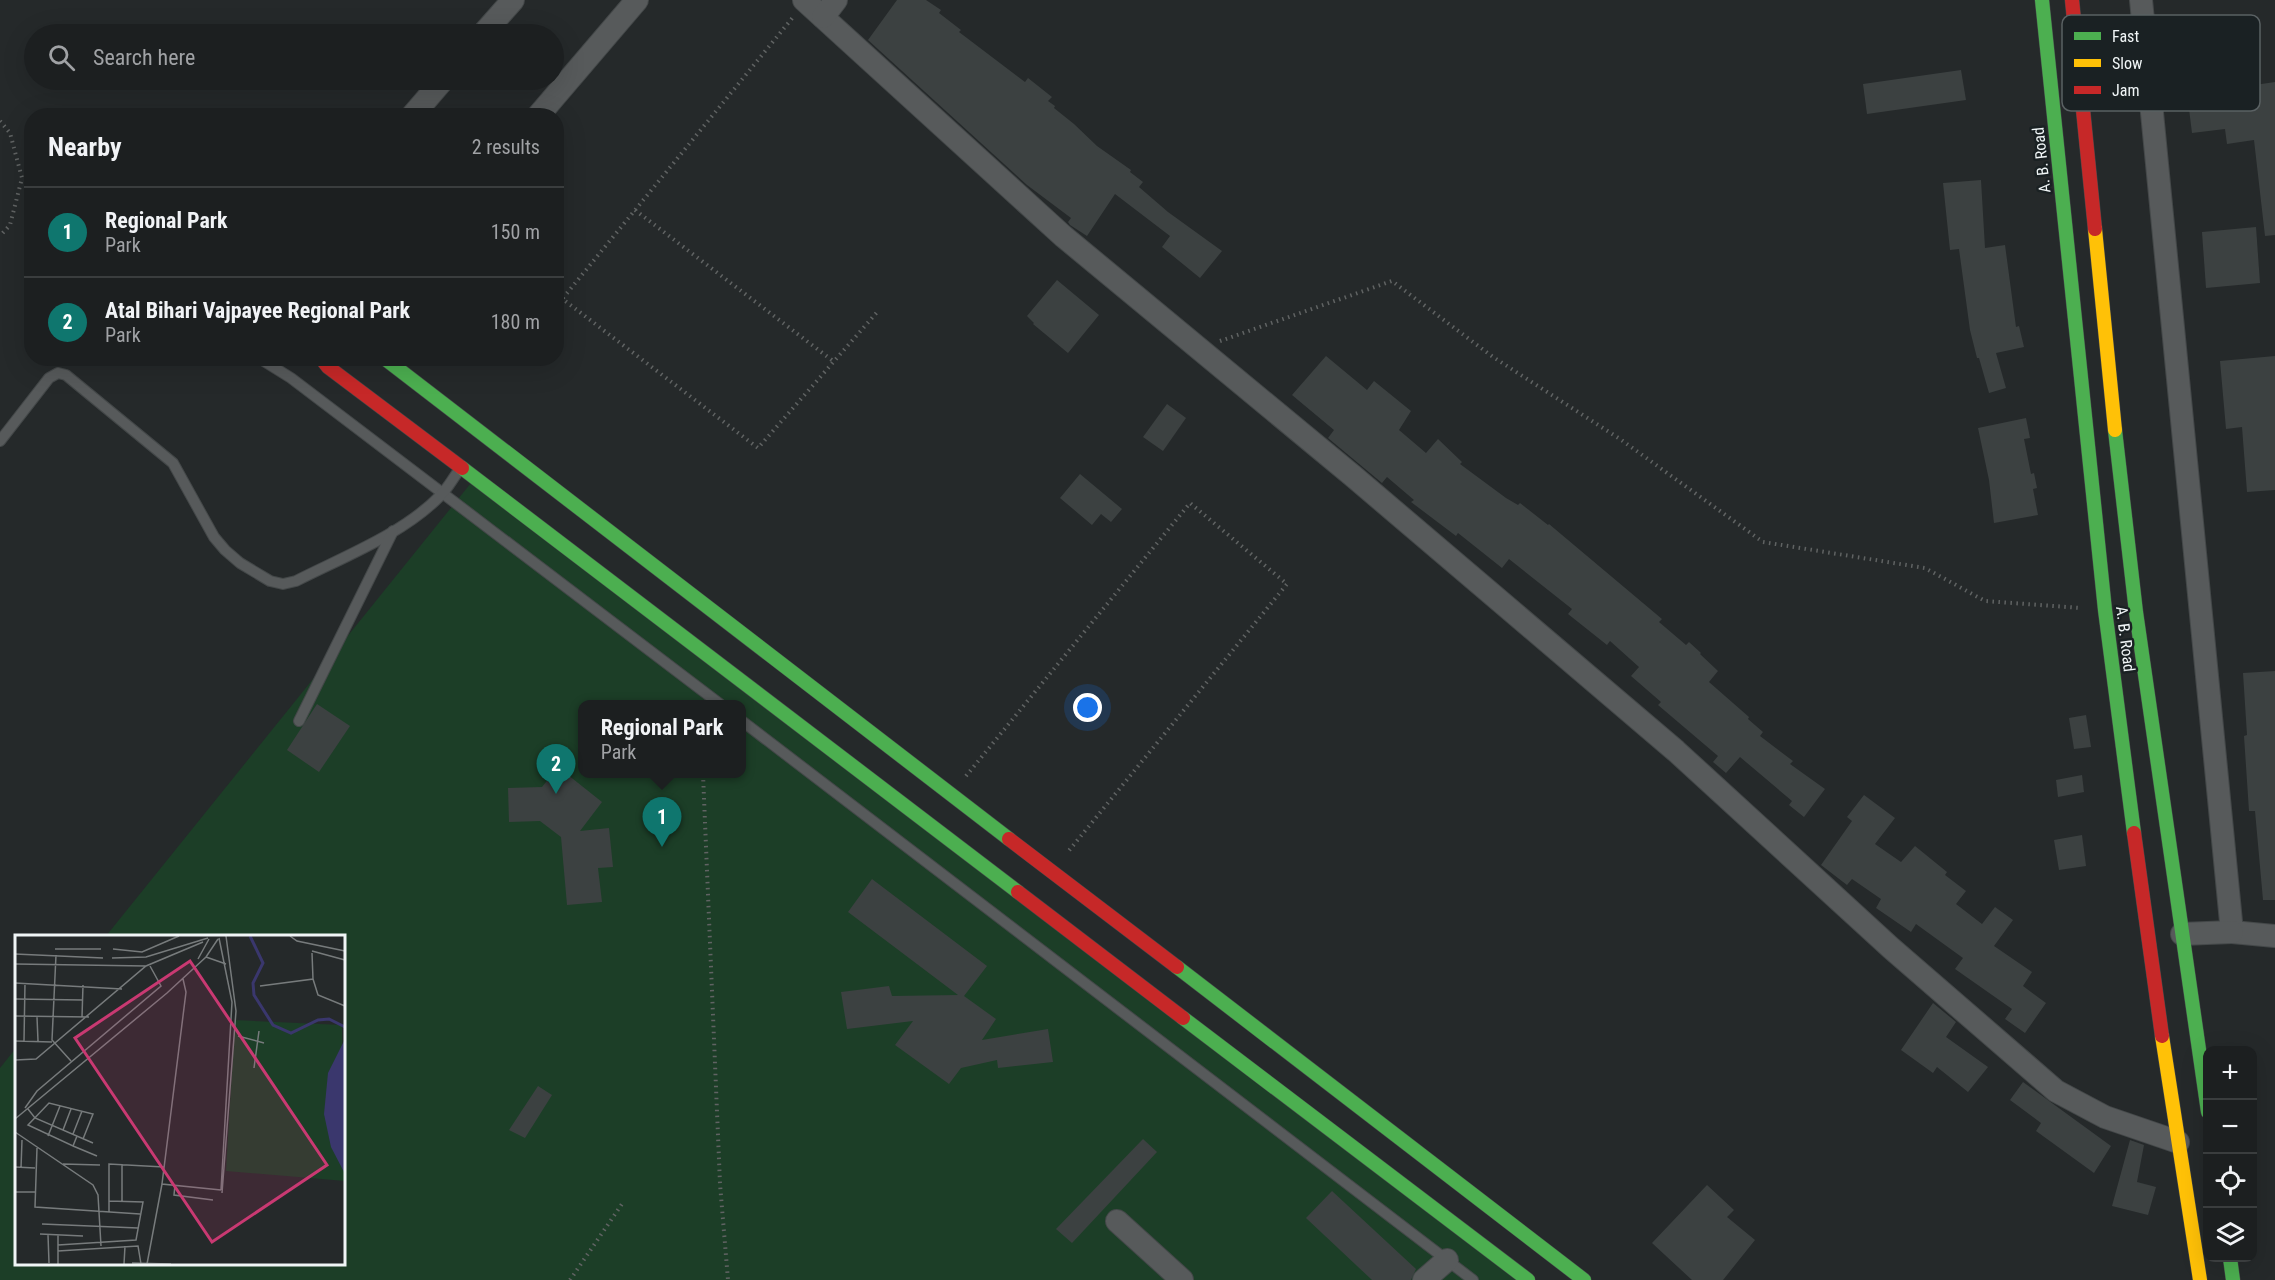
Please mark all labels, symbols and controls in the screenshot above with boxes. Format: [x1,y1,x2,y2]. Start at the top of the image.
legend [2062,15,2260,111]
search box [24,24,564,90]
text: Fast [2112,27,2139,46]
icon: search [45,41,78,74]
text: Search here [93,45,195,70]
text: Slow [2112,54,2142,73]
text: Jam [2112,81,2139,100]
street label: A. B. Road [2029,126,2054,194]
text: Nearby [48,132,122,162]
text: 2 results [472,135,540,159]
text: Regional Park [105,208,228,233]
text: 1 [62,220,73,244]
text: 150 m [491,220,540,244]
text: Park [105,233,141,257]
text: Atal Bihari Vajpayee Regional Park [105,298,410,323]
text: 2 [62,310,73,334]
text: 180 m [491,310,540,334]
text: Park [105,323,141,347]
street label: A. B. Road [2112,605,2139,673]
your location [1073,693,1102,722]
popup [578,700,746,778]
text: Regional Park [601,715,723,740]
text: Park [601,740,636,764]
pin: 2 [536,744,576,794]
pin: 1 [642,798,682,847]
inset map [15,935,345,1265]
map controls [2203,1046,2257,1262]
button: + [2203,1046,2257,1100]
button: − [2203,1100,2257,1154]
button: locate [2203,1154,2257,1208]
button: layers [2203,1208,2257,1262]

